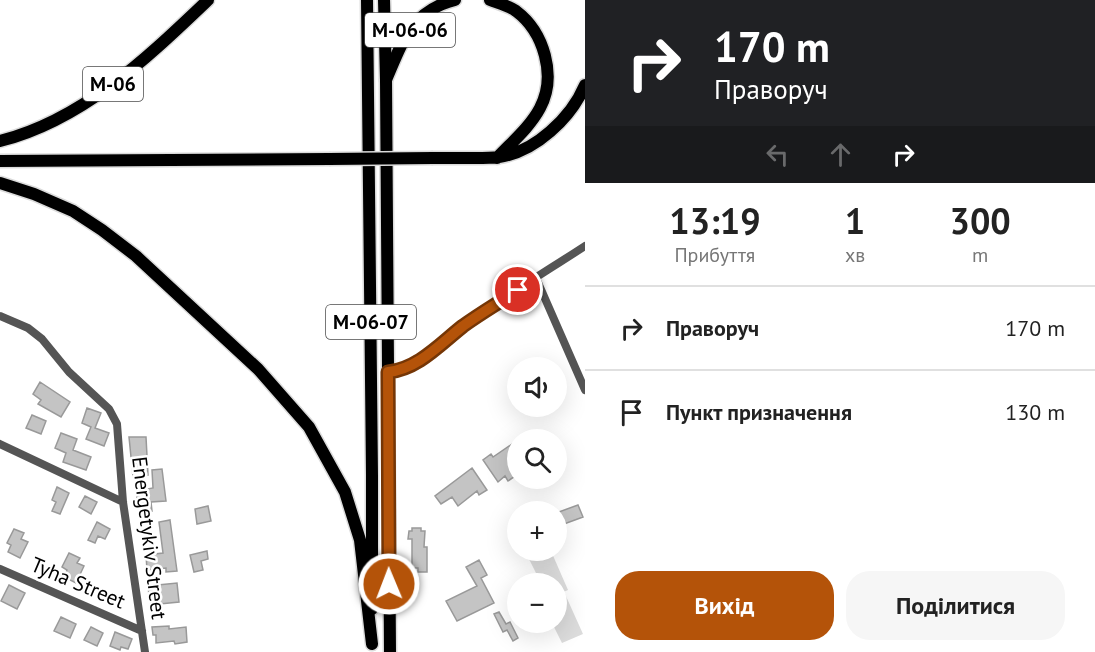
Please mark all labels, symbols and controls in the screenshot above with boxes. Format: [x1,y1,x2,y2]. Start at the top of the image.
road number: М-06-06 [365,13,455,47]
text: 170 m [714,19,830,74]
icon: right [615,24,693,102]
road number: М-06 [83,67,143,101]
text: Праворуч [714,72,828,106]
icon: left [761,138,794,171]
icon: ahead [824,138,857,171]
icon: right [887,138,920,171]
text: 13:19 [669,197,761,244]
text: 1 [845,197,865,244]
text: 300 [949,197,1011,244]
text: Прибуття [674,242,755,268]
text: хв [845,242,865,268]
text: m [972,242,988,268]
pin [492,264,543,315]
icon: arrive [501,273,534,306]
road number: М-06-07 [326,305,416,339]
icon: right [615,312,648,345]
text: Праворуч [666,314,759,342]
text: 170 m [1005,314,1065,342]
map controls [507,357,567,633]
button: sound [507,357,567,417]
icon: arrive [615,396,648,429]
text: Пункт призначення [666,398,852,426]
text: 130 m [1005,398,1065,426]
button: search [507,429,567,489]
street label: Energetykiv Street [126,455,173,621]
button: + [507,501,567,561]
street label: Tyha Street [27,551,129,614]
position arrow [357,552,421,616]
button: Вихід [615,571,834,640]
button: Поділитися [846,571,1065,640]
button: − [507,573,567,633]

